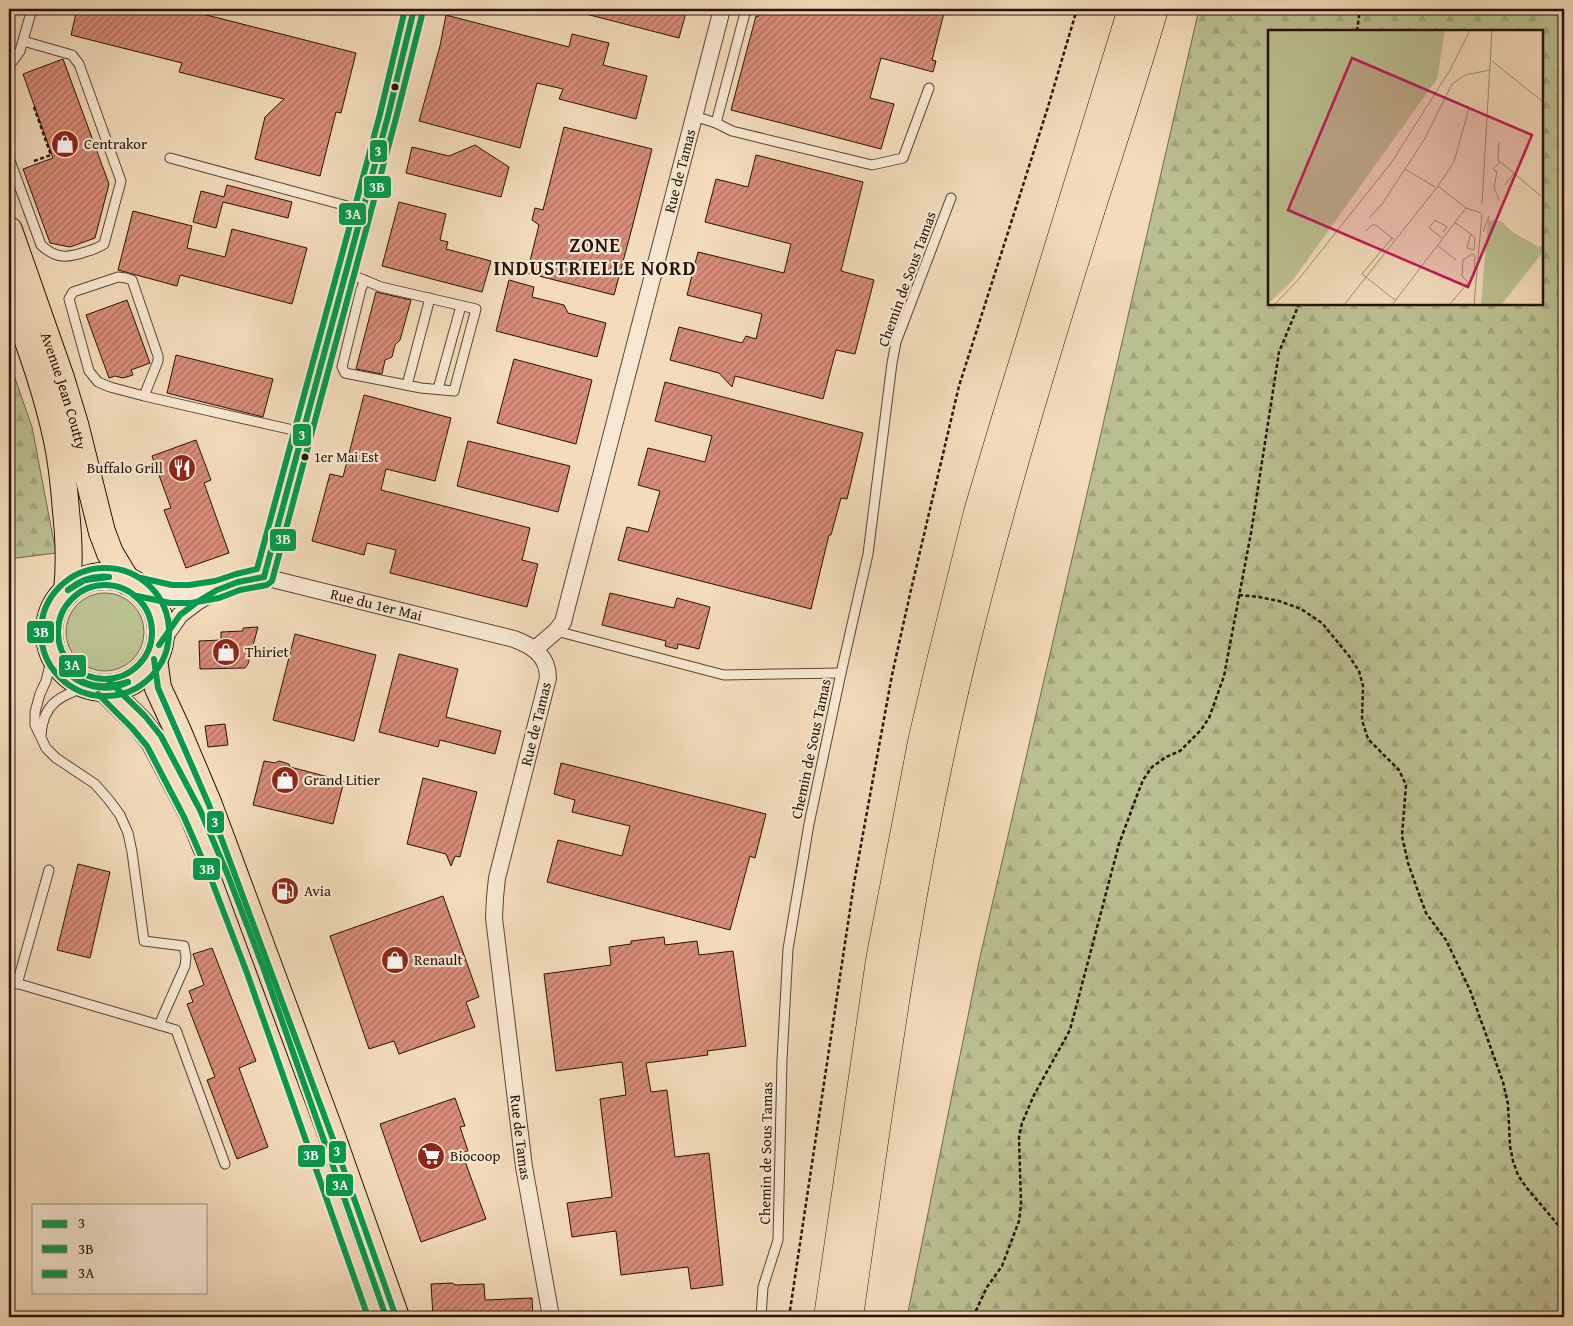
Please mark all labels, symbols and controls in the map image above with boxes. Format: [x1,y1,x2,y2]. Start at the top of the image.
inset map [1268,30,1543,305]
unlabelled marker [390,82,400,92]
street label: Rue de Tamas [659,127,700,215]
shop icon: Centrakor [50,129,80,159]
place label: Centrakor [84,133,147,154]
line badge: 3 [369,139,388,163]
text: 3 [374,141,382,161]
line badge: 3B [363,175,392,199]
text: 3B [369,177,385,197]
line badge: 3A [338,202,367,226]
text: 3A [345,204,361,224]
street label: Chemin de Sous Tamas [872,208,941,349]
district label: ZONE INDUSTRIELLE NORD [493,230,697,282]
street label: Avenue Jean Coutty [36,329,92,452]
line badge: 3 [292,423,312,447]
text: 3 [298,425,306,445]
place label: 1er Mai Est [314,447,379,467]
marker: 1er Mai Est [300,452,310,462]
restaurant icon: Buffalo Grill [167,453,197,483]
place label: Buffalo Grill [87,457,163,478]
line badge: 3B [269,528,297,552]
text: 3B [275,529,291,549]
street label: Rue du 1er Mai [328,583,425,626]
line badge: 3B [26,620,55,644]
text: 3B [33,622,49,642]
shop icon: Thiriet [211,637,241,667]
place label: Thiriet [245,641,289,662]
line badge: 3A [58,654,87,678]
text: 3A [64,655,80,675]
street label: Chemin de Sous Tamas [785,677,836,821]
street label: Rue de Tamas [515,680,556,768]
shop icon: Grand Litier [270,765,300,795]
place label: Grand Litier [304,769,380,790]
line badge: 3 [206,810,225,834]
text: 3 [211,812,219,832]
line badge: 3B [192,857,221,881]
text: 3B [199,859,215,879]
fuel station icon: Avia [270,876,300,906]
place label: Avia [304,880,331,901]
shop icon: Renault [380,945,410,975]
place label: Renault [414,949,464,970]
street label: Chemin de Sous Tamas [754,1081,777,1225]
street label: Rue de Tamas [505,1093,537,1182]
line badge: 3 [328,1140,347,1164]
text: 3 [333,1141,341,1161]
supermarket icon: Biocoop [416,1141,446,1171]
line badge: 3B [297,1144,326,1168]
text: 3B [303,1145,319,1165]
place label: Biocoop [450,1145,500,1166]
line badge: 3A [325,1173,354,1197]
text: 3A [332,1175,348,1195]
legend [32,1204,208,1294]
text: 3 [78,1212,85,1233]
text: 3B [78,1238,94,1259]
text: 3A [78,1262,94,1283]

